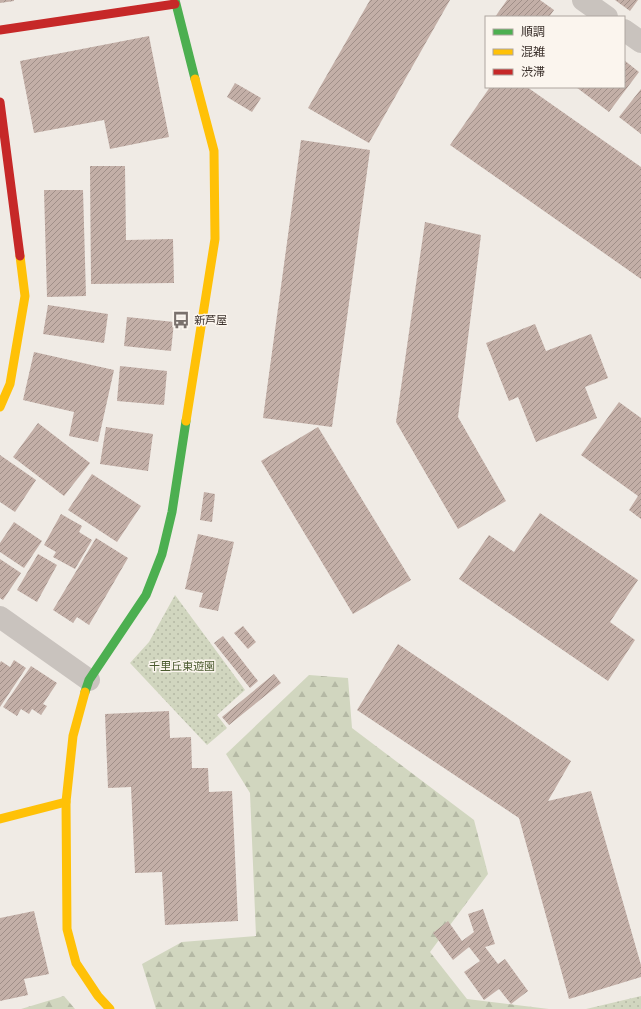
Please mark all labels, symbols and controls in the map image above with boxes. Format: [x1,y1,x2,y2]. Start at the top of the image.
legend [485,16,625,88]
text: 順調 [521,24,545,39]
text: 混雑 [521,44,545,59]
text: 渋滞 [521,64,545,79]
bus stop icon: 新芦屋 [171,310,191,330]
place label: 新芦屋 [194,313,227,327]
park label: 千里丘東遊園 [149,659,215,673]

